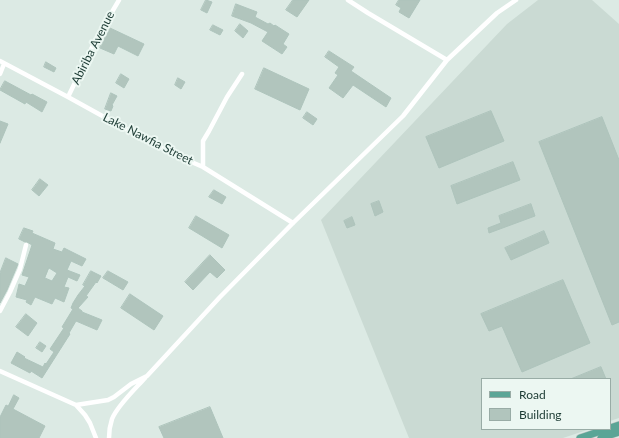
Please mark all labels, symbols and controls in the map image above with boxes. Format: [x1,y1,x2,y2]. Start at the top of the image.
street label: Abiriba Avenue [68,9,118,87]
street label: Lake Nawfia Street [101,110,195,168]
legend [481,378,611,430]
text: Road [519,387,546,402]
text: Building [519,407,562,422]

